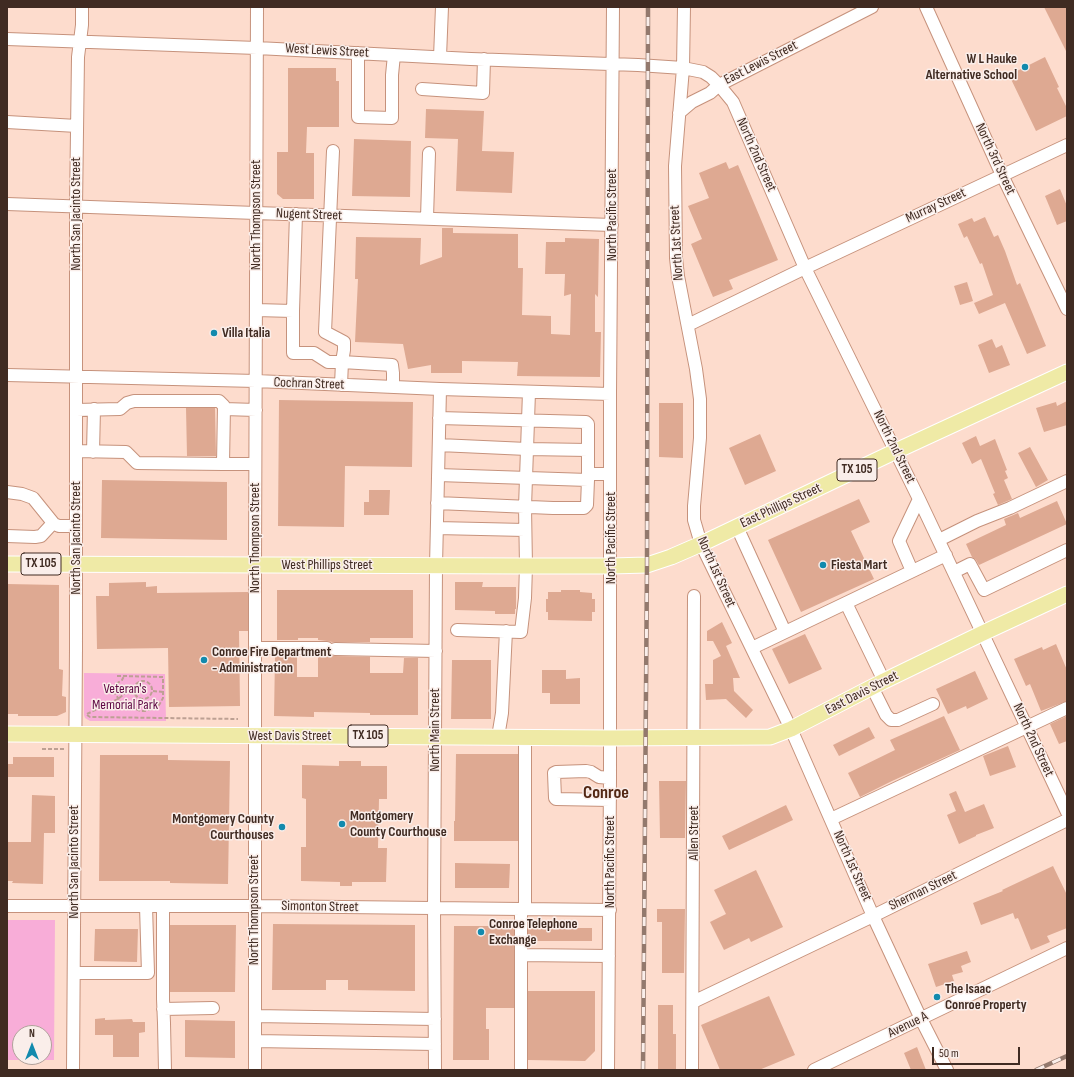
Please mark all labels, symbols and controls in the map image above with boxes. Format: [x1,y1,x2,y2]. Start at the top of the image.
street label: East Lewis Street [721,37,801,89]
street label: West Lewis Street [285,40,369,62]
place label: W L Hauke Alternative School [926,51,1017,84]
marker: W L Hauke Alternative School [1020,62,1030,72]
street label: North 2nd Street [732,116,780,194]
street label: North 3rd Street [971,121,1019,197]
street label: North San Jacinto Street [68,157,84,271]
street label: North Thompson Street [248,160,264,270]
street label: North Pacific Street [604,169,620,261]
street label: Murray Street [903,185,969,227]
street label: Nugent Street [276,205,342,225]
street label: North 1st Street [667,205,687,281]
place label: Villa Italia [222,325,270,341]
marker: Villa Italia [209,328,219,338]
street label: Cochran Street [273,374,345,394]
street label: North 2nd Street [869,408,919,486]
road number: TX 105 [837,459,877,481]
street label: East Phillips Street [738,480,824,532]
street label: North San Jacinto Street [68,481,84,595]
street label: North Thompson Street [247,483,263,593]
street label: North Pacific Street [603,492,619,584]
street label: North 1st Street [693,534,739,610]
road number: TX 105 [21,553,61,575]
street label: West Phillips Street [281,557,373,573]
place label: Fiesta Mart [831,557,887,573]
marker: Fiesta Mart [818,560,828,570]
place label: Conroe Fire Department - Administration [212,644,331,676]
marker: Conroe Fire Department - Administration [199,655,209,665]
street label: East Davis Street [823,667,901,719]
park label: Veteran's Memorial Park [92,681,158,714]
street label: North Main Street [427,688,443,772]
street label: North 2nd Street [1009,701,1057,779]
road number: TX 105 [348,725,388,747]
street label: West Davis Street [249,728,331,744]
district label: Conroe [583,782,629,804]
street label: North San Jacinto Street [66,805,82,919]
street label: Allen Street [686,806,702,860]
place label: Montgomery County Courthouse [350,808,447,840]
place label: Montgomery County Courthouses [172,811,274,844]
street label: North Pacific Street [602,816,618,908]
marker: Montgomery County Courthouse [337,819,347,829]
marker: Montgomery County Courthouses [277,822,287,832]
street label: North 1st Street [829,828,875,904]
street label: North Thompson Street [246,855,262,965]
street label: Sherman Street [886,867,960,915]
street label: Simonton Street [281,898,359,916]
place label: Conroe Telephone Exchange [489,916,577,948]
marker: Conroe Telephone Exchange [476,927,486,937]
place label: The Isaac Conroe Property [945,981,1027,1014]
marker: The Isaac Conroe Property [932,992,942,1002]
street label: Avenue A [885,1008,931,1042]
north arrow [12,1025,52,1065]
text: N [29,1027,35,1040]
scale bar [934,1039,1022,1065]
text: 50 m [939,1046,959,1061]

